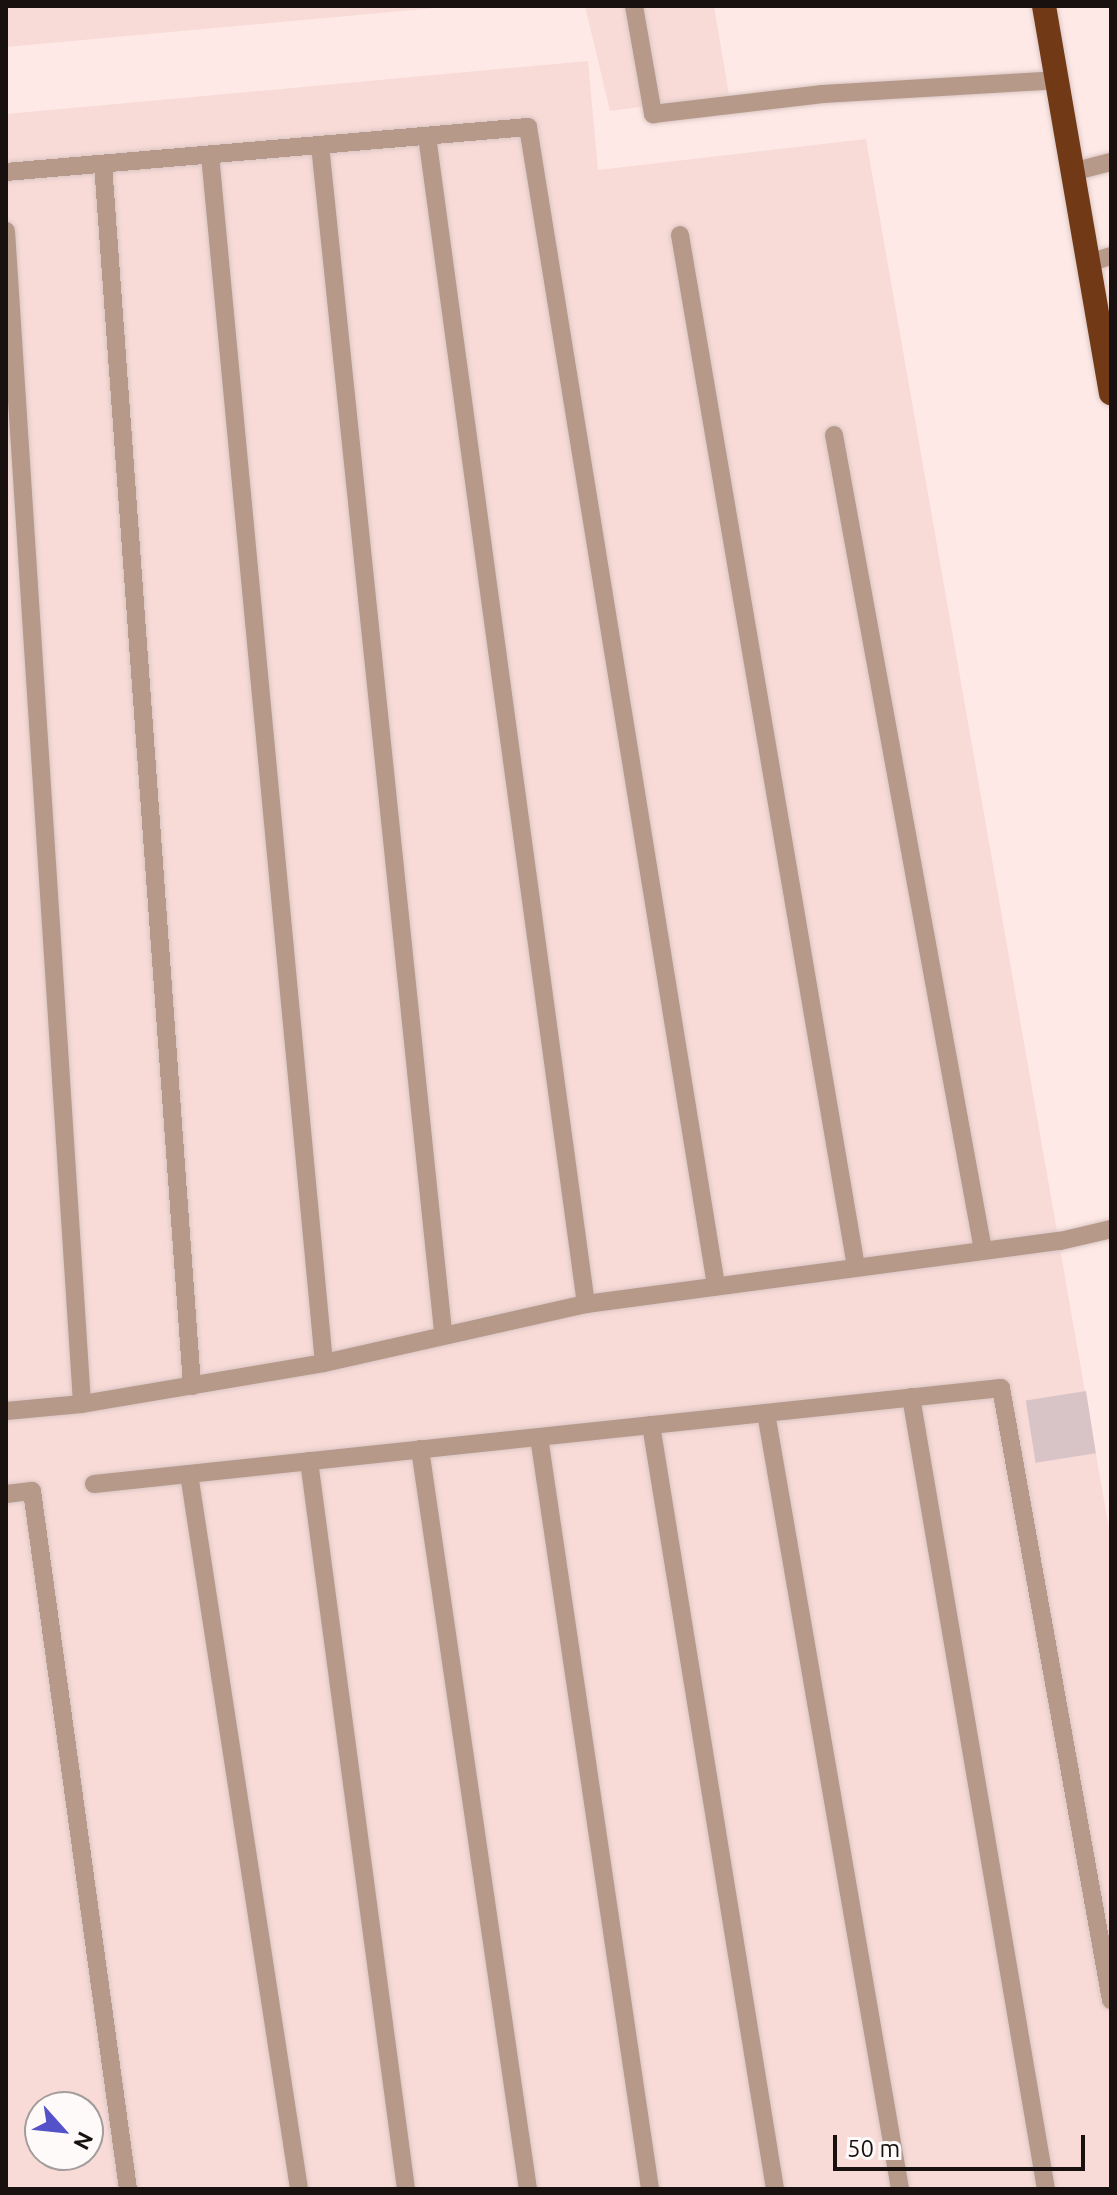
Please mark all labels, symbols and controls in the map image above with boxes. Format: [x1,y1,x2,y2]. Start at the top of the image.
north arrow [24,2091,104,2171]
scale bar [837,2119,1089,2169]
text: N [69,2128,99,2154]
text: 50 m [847,2135,900,2162]

